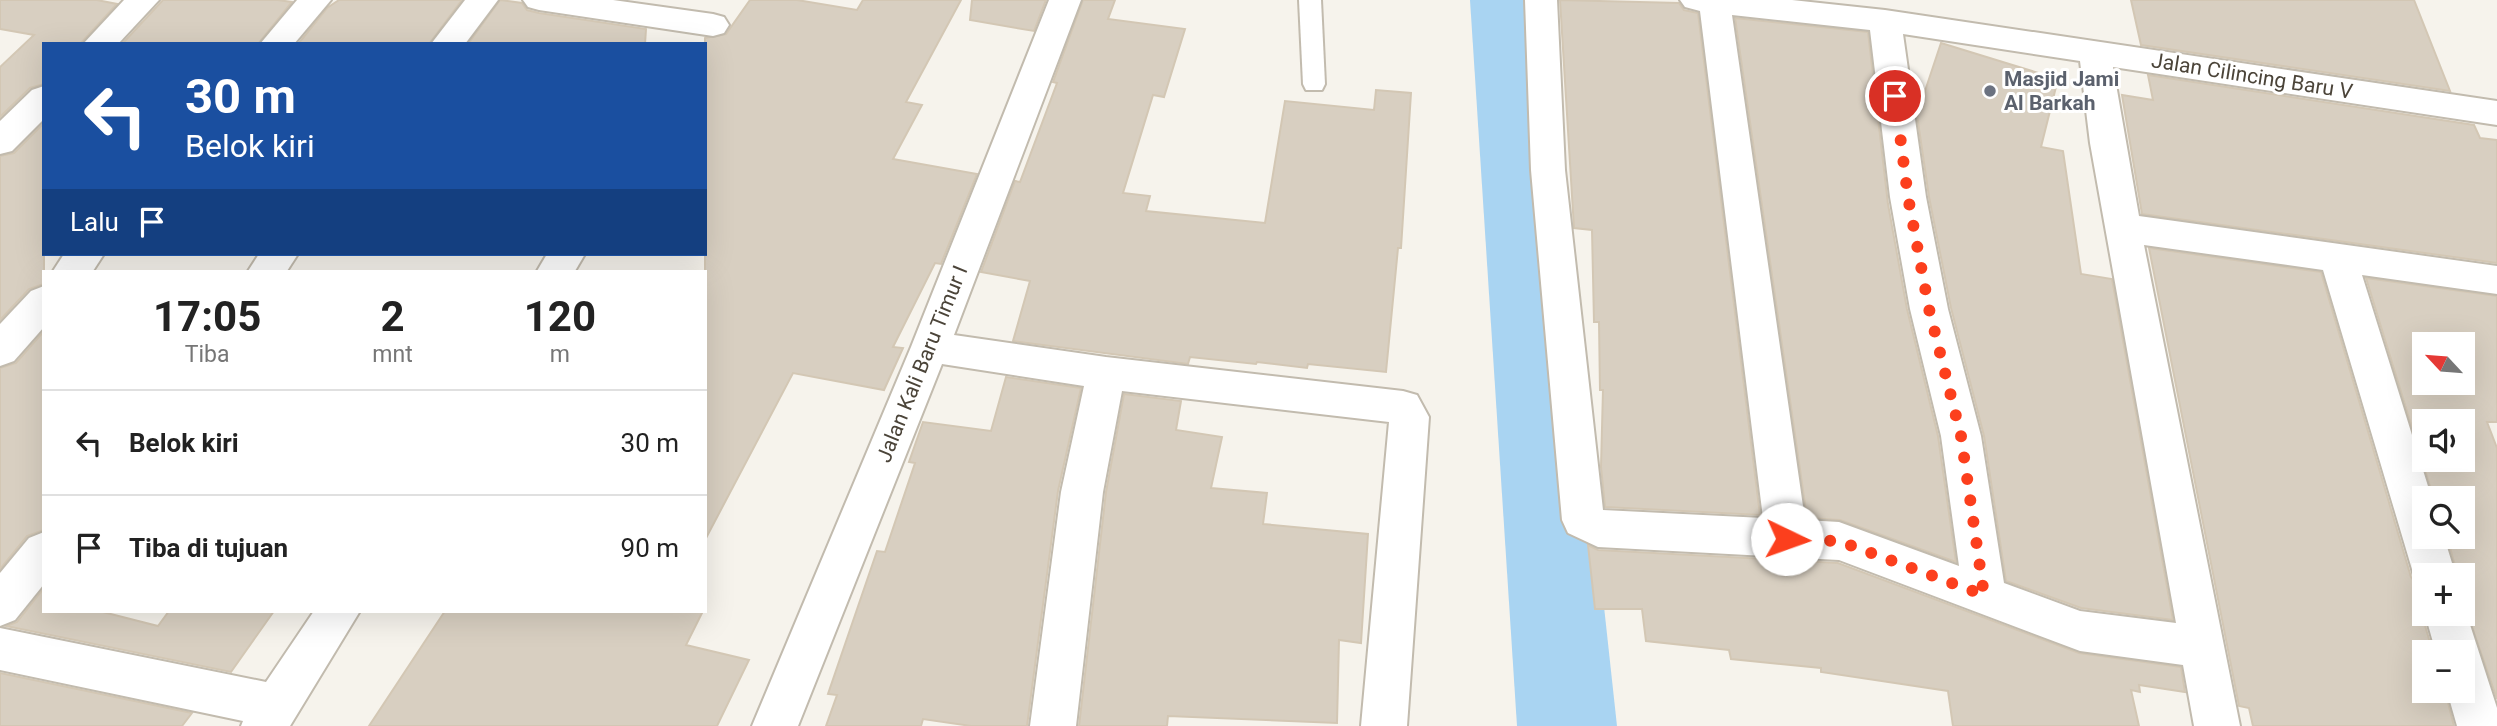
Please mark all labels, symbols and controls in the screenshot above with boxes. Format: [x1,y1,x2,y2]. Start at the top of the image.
street label: Jalan Cilincing Baru V [2150,48,2355,104]
pin [1865,66,1925,126]
place label: Masjid Jami Al Barkah [2004,67,2119,115]
text: 30 m [185,68,296,125]
icon: left [70,70,161,161]
icon: arrive [1876,77,1914,115]
marker: Masjid Jami Al Barkah [1982,83,1998,99]
text: Belok kiri [185,127,315,165]
icon: arrive [133,203,171,241]
text: Lalu [70,207,119,237]
street label: Jalan Kali Baru Timur I [872,262,972,466]
text: 17:05 [153,292,261,341]
text: 2 [380,292,405,341]
text: 120 [524,292,596,341]
north arrow [2412,332,2474,396]
map controls [2412,332,2475,703]
text: Tiba [185,341,230,368]
text: mnt [372,341,413,368]
text: m [550,341,570,368]
button: sound [2412,409,2475,472]
icon: left [70,424,108,462]
text: Belok kiri [129,428,239,458]
text: 30 m [621,428,679,458]
button: search [2412,486,2475,549]
position arrow [1750,502,1824,576]
icon: arrive [70,529,108,567]
text: Tiba di tujuan [129,533,288,563]
text: 90 m [621,533,679,563]
button: + [2412,563,2475,626]
button: − [2412,640,2475,703]

